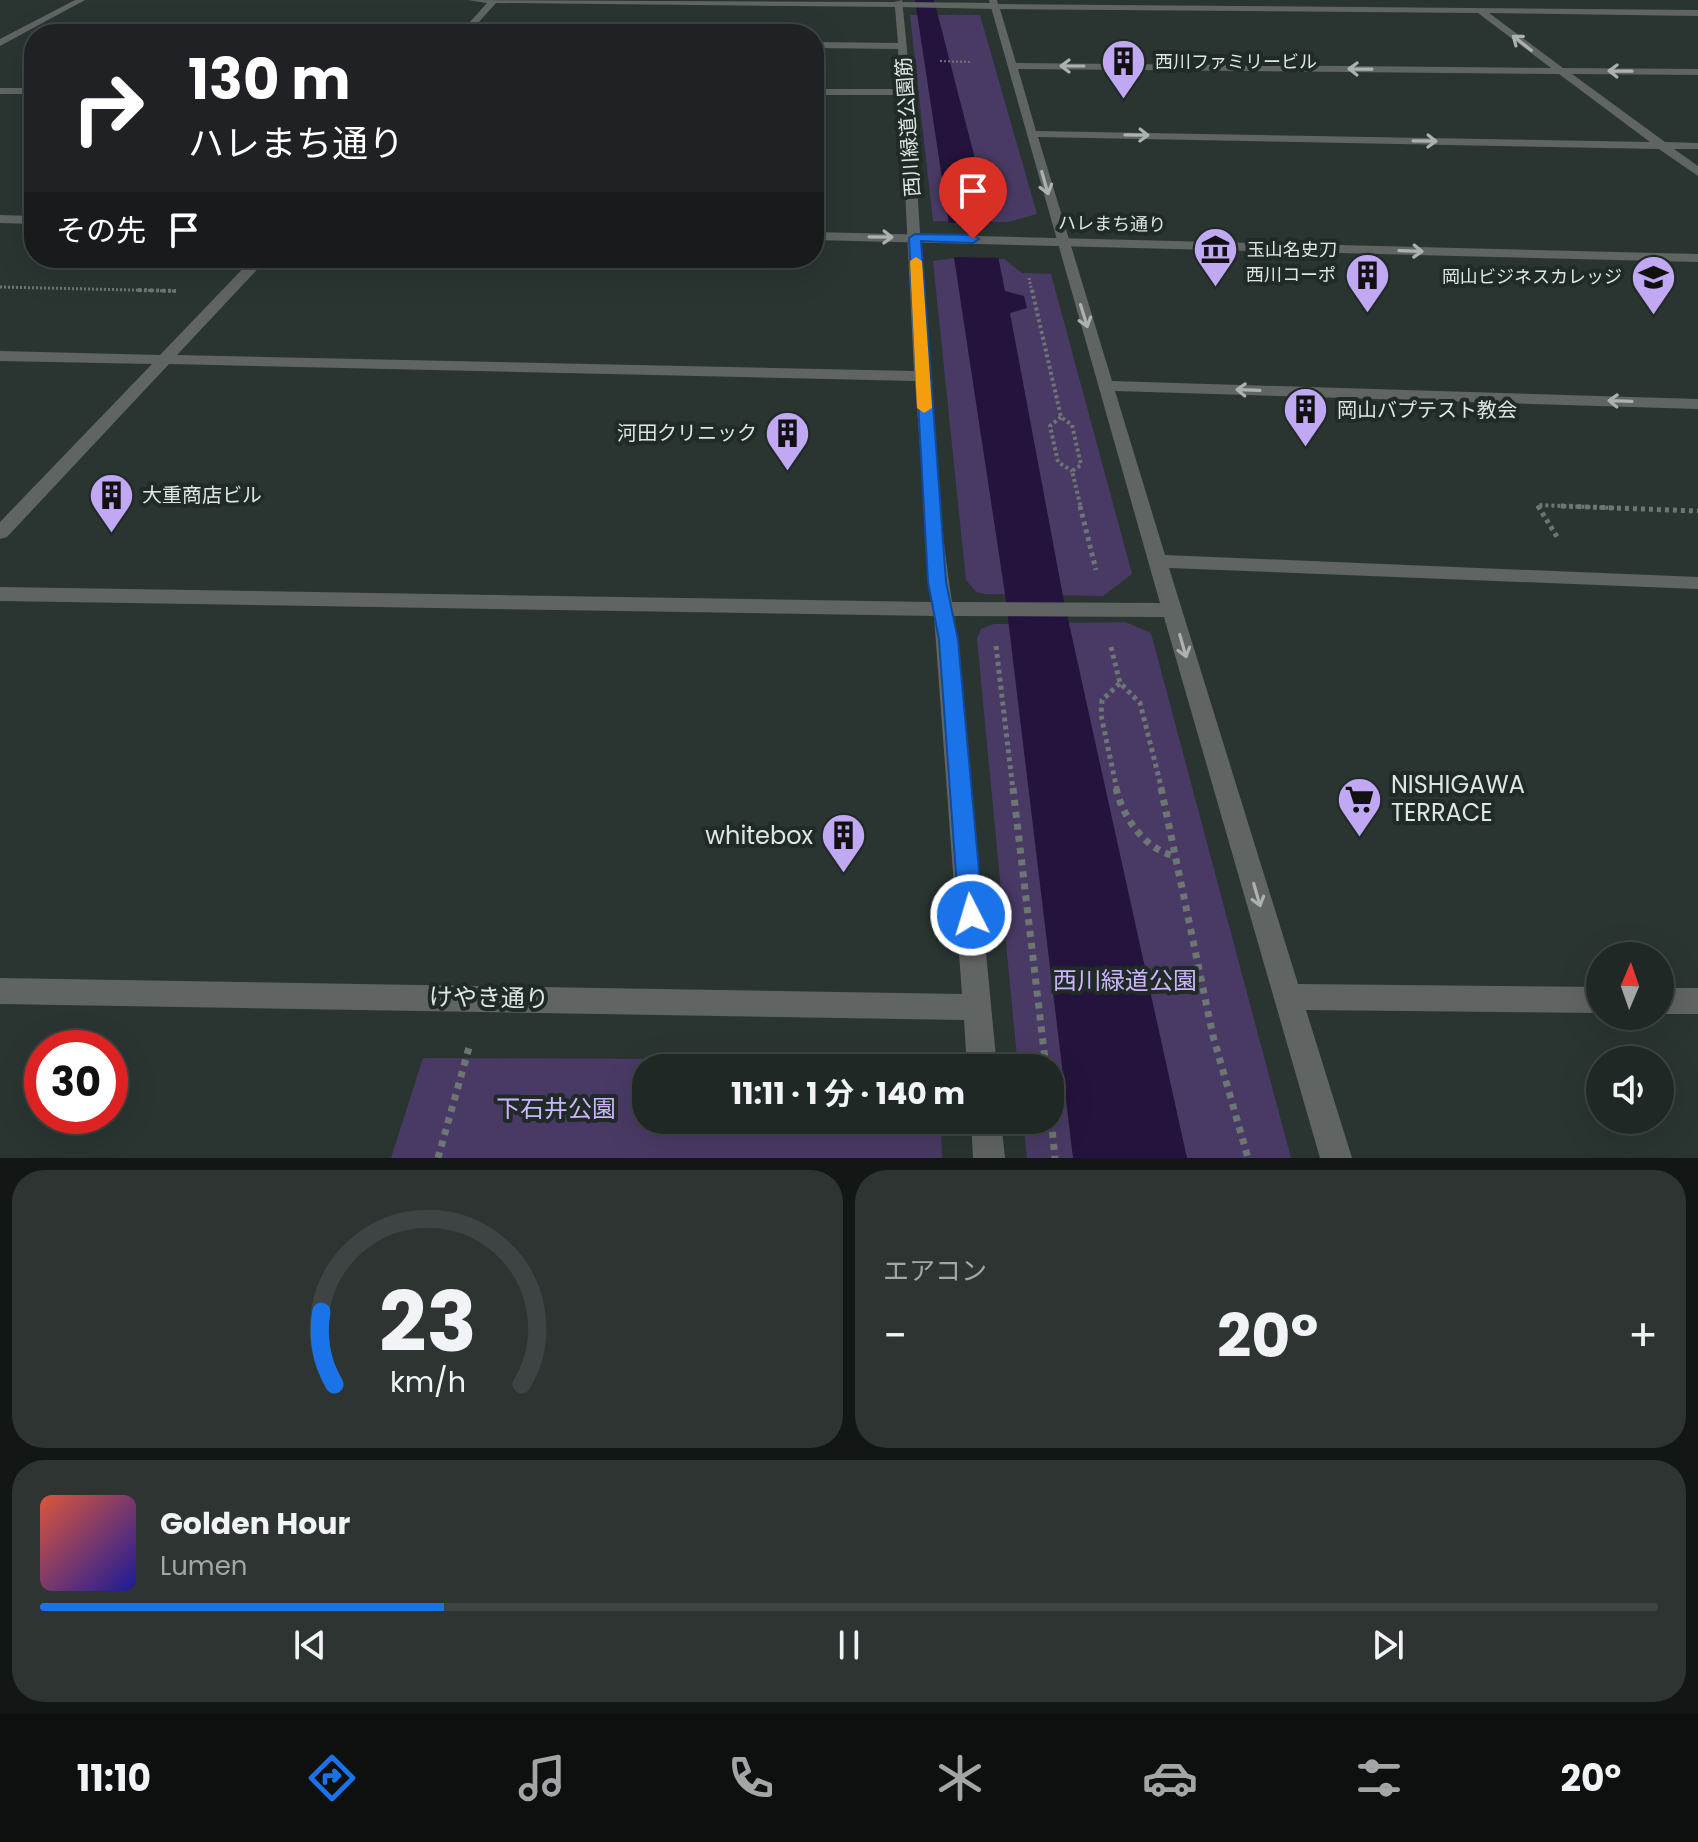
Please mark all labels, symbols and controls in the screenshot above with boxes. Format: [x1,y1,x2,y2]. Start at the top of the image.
one-way arrow [1512,35,1533,52]
building icon: 西川ファミリービル [1100,38,1148,101]
text: 130 m [188,40,351,119]
place label: 西川ファミリービル [1155,49,1317,74]
icon: right [56,56,160,160]
street label: 西川緑道公園筋 [889,56,927,198]
one-way arrow [1059,58,1086,74]
one-way arrow [1347,61,1374,77]
one-way arrow [1607,64,1634,79]
text: ハレまち通り [188,118,404,169]
one-way arrow [1123,128,1150,143]
one-way arrow [1411,133,1438,149]
pin [939,157,1007,239]
icon: arrive [951,169,995,213]
one-way arrow [1038,169,1053,195]
icon: arrive [162,208,206,252]
text: その先 [56,209,146,252]
street label: ハレまち通り [1058,210,1166,237]
museum icon: 玉山名史刀 [1192,226,1240,289]
one-way arrow [867,229,894,245]
place label: 玉山名史刀 [1247,237,1337,262]
one-way arrow [1397,243,1424,259]
building icon: 西川コーポ [1343,251,1391,314]
school or university icon: 岡山ビジネスカレッジ [1629,253,1677,316]
place label: 西川コーポ [1246,262,1336,287]
place label: 岡山ビジネスカレッジ [1442,264,1622,289]
one-way arrow [1078,303,1092,328]
one-way arrow [1235,383,1262,398]
building icon: 岡山バプテスト教会 [1282,386,1330,449]
one-way arrow [1607,394,1634,409]
place label: 岡山バプテスト教会 [1337,396,1517,424]
building icon: 河田クリニック [764,409,812,472]
place label: 河田クリニック [617,419,757,447]
building icon: 大重商店ビル [87,471,135,534]
place label: 大重商店ビル [142,481,262,509]
one-way arrow [1176,632,1191,658]
place label: NISHIGAWA TERRACE [1391,768,1525,829]
supermarket icon: NISHIGAWA TERRACE [1336,775,1384,838]
building icon: whitebox [820,812,868,875]
place label: whitebox [705,819,814,852]
position arrow [929,873,1013,957]
one-way arrow [1250,881,1265,907]
north arrow [1586,942,1674,1030]
map controls [1586,942,1674,1134]
park label: 西川緑道公園 [1053,964,1197,997]
street label: けやき通り [429,980,549,1015]
speed limit sign: 30 [24,1030,128,1134]
button: sound [1586,1046,1674,1134]
text: 11:11 · 1 分 · 140 m [731,1072,965,1115]
park label: 下石井公園 [496,1092,616,1125]
text: エアコン [883,1253,987,1289]
text: 23 [379,1264,476,1380]
text: 20° [1217,1294,1318,1378]
text: − [883,1305,907,1366]
text: + [1628,1305,1658,1366]
text: km/h [389,1362,466,1402]
text: Golden Hour [160,1502,350,1545]
text: Lumen [160,1548,247,1584]
icon: previous [288,1623,332,1667]
icon: pause [827,1623,871,1667]
icon: next [1366,1623,1410,1667]
icon: directions [304,1750,360,1806]
icon: music [514,1750,570,1806]
icon: phone [723,1750,779,1806]
icon: climate [932,1750,988,1806]
icon: car [1142,1750,1198,1806]
icon: filters [1351,1750,1407,1806]
text: 11:10 [77,1753,151,1804]
text: 20° [1561,1753,1621,1804]

